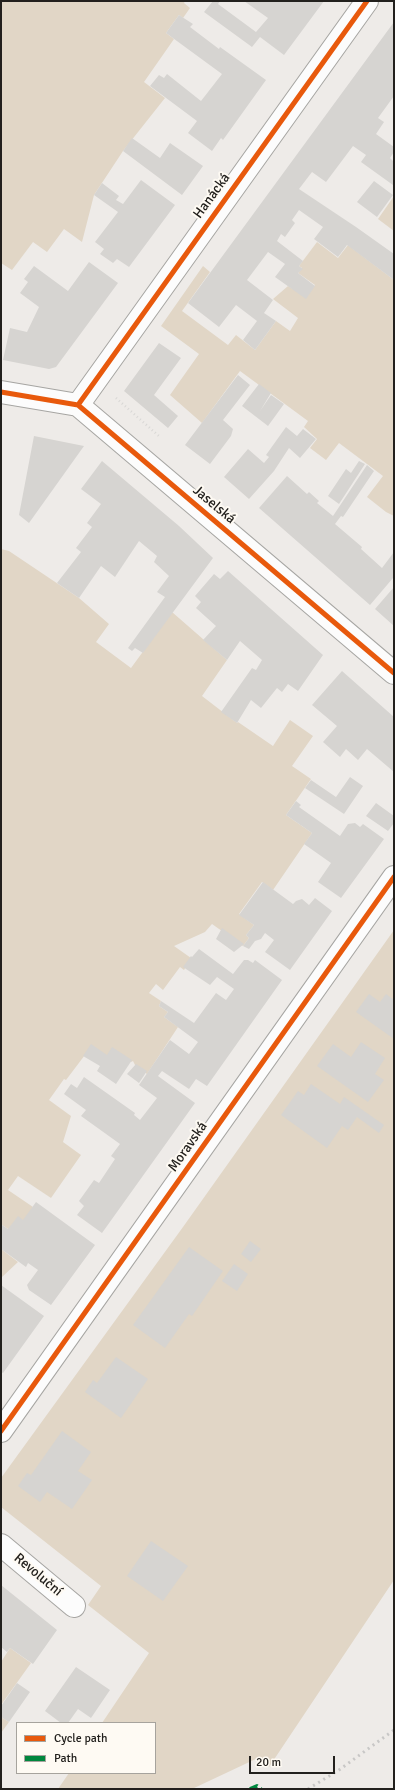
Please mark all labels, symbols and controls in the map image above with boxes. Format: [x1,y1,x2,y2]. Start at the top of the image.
street label: Hanácká [190,170,234,222]
street label: Jaselská [189,482,239,528]
street label: Moravská [165,1119,211,1175]
street label: Revoluční [10,1550,66,1600]
legend [16,1722,156,1774]
text: Cycle path [54,1731,107,1746]
scale bar [251,1748,337,1774]
text: Path [54,1751,77,1766]
text: 20 m [256,1755,281,1770]

